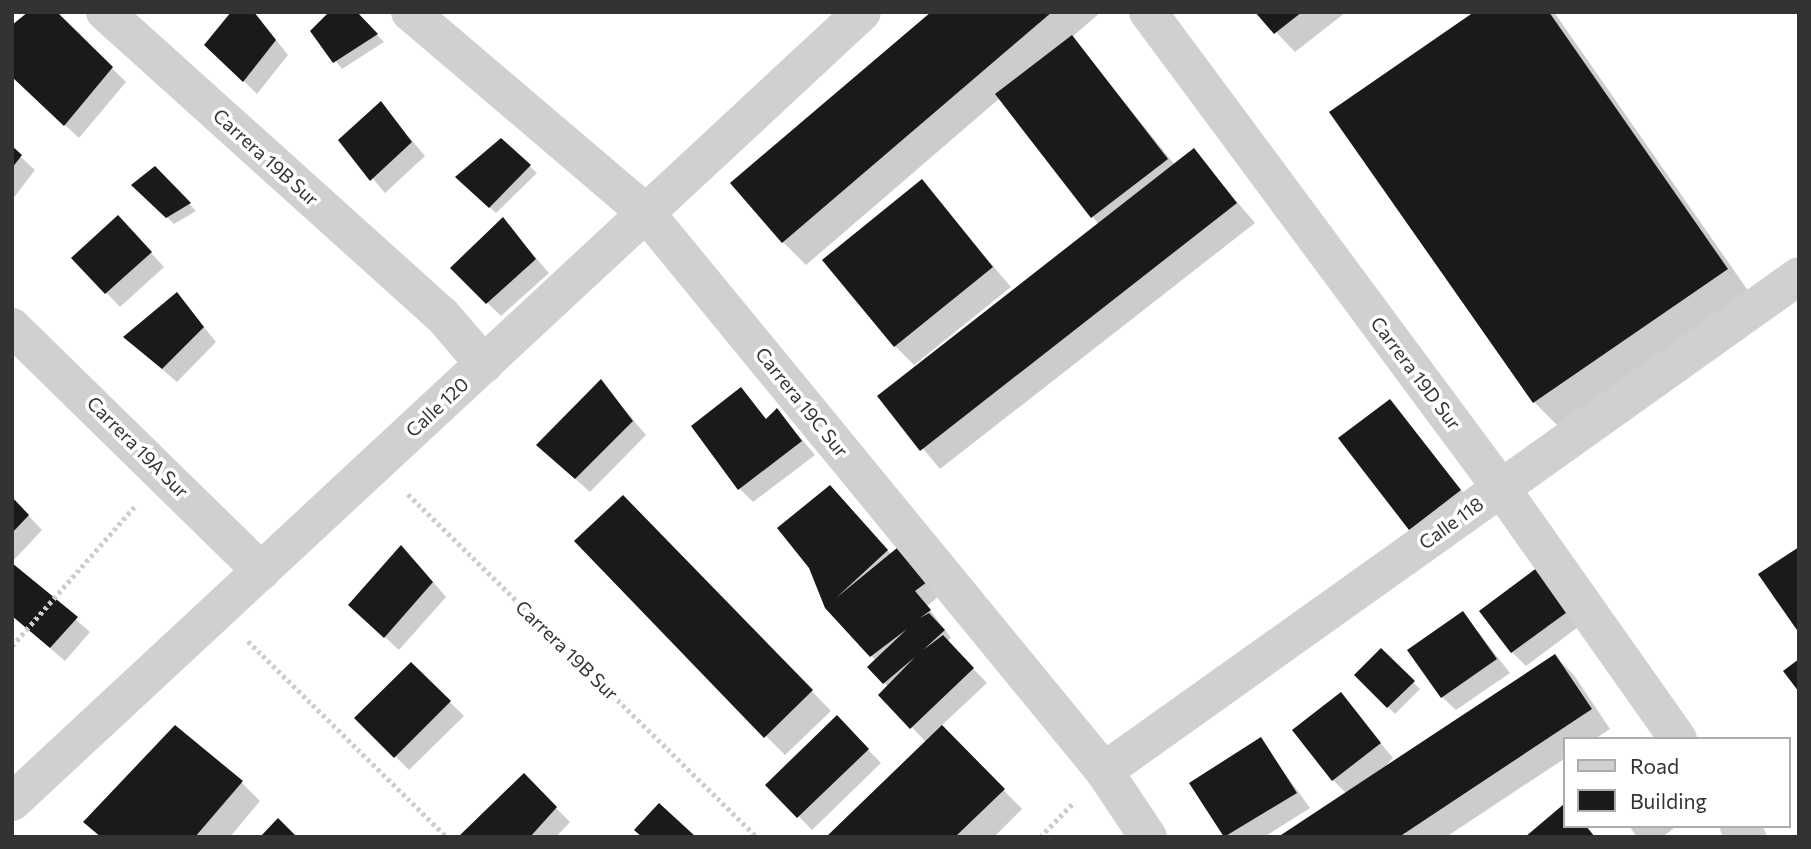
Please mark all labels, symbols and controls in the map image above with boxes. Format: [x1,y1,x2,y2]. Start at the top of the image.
street label: Carrera 19B Sur [209,104,323,210]
street label: Carrera 19D Sur [1366,312,1466,434]
street label: Carrera 19C Sur [751,343,853,461]
street label: Calle 120 [401,372,473,442]
street label: Carrera 19A Sur [83,392,193,502]
street label: Calle 118 [1414,492,1488,554]
street label: Carrera 19B Sur [511,595,623,705]
legend [1562,737,1790,828]
text: Road [1630,753,1679,778]
text: Building [1630,788,1707,813]

